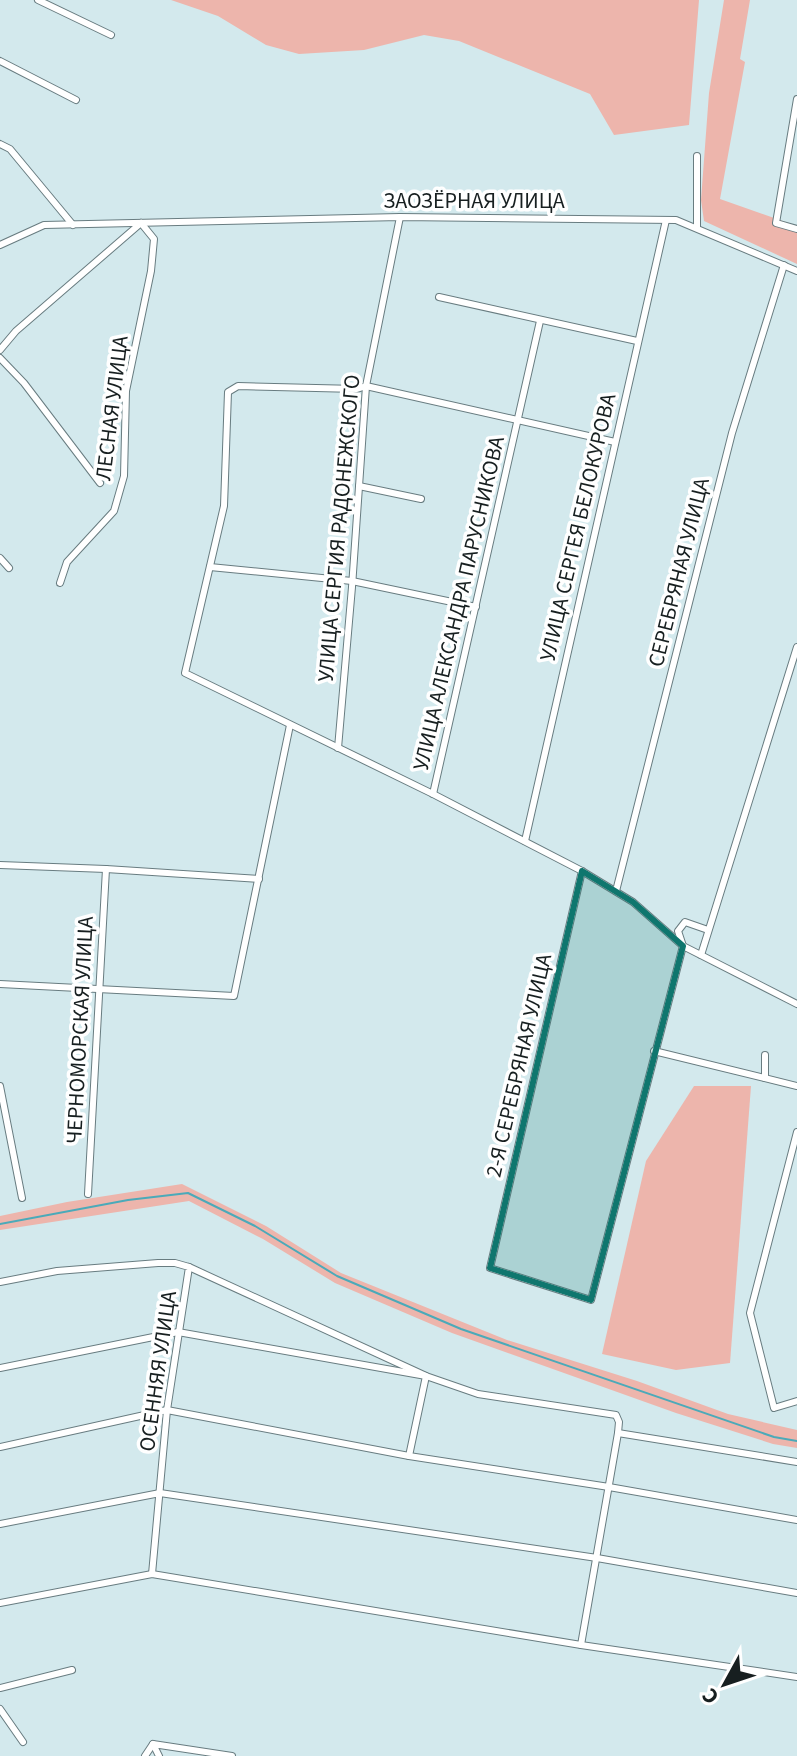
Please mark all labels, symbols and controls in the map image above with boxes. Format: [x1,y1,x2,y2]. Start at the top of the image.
street label: ЗАОЗЁРНАЯ УЛИЦА [383,185,565,217]
street label: ЛЕСНАЯ УЛИЦА [87,334,137,482]
street label: УЛИЦА СЕРГИЯ РАДОНЕЖСКОГО [310,373,368,683]
street label: УЛИЦА СЕРГЕЯ БЕЛОКУРОВА [532,390,624,664]
street label: УЛИЦА АЛЕКСАНДРА ПАРУСНИКОВА [405,433,513,774]
street label: СЕРЕБРЯНАЯ УЛИЦА [640,474,718,670]
street label: ЧЕРНОМОРСКАЯ УЛИЦА [58,915,102,1145]
street label: 2-Я СЕРЕБРЯНАЯ УЛИЦА [478,950,560,1180]
street label: ОСЕННЯЯ УЛИЦА [131,1289,185,1453]
north arrow [685,1644,765,1724]
text: С [694,1681,727,1711]

